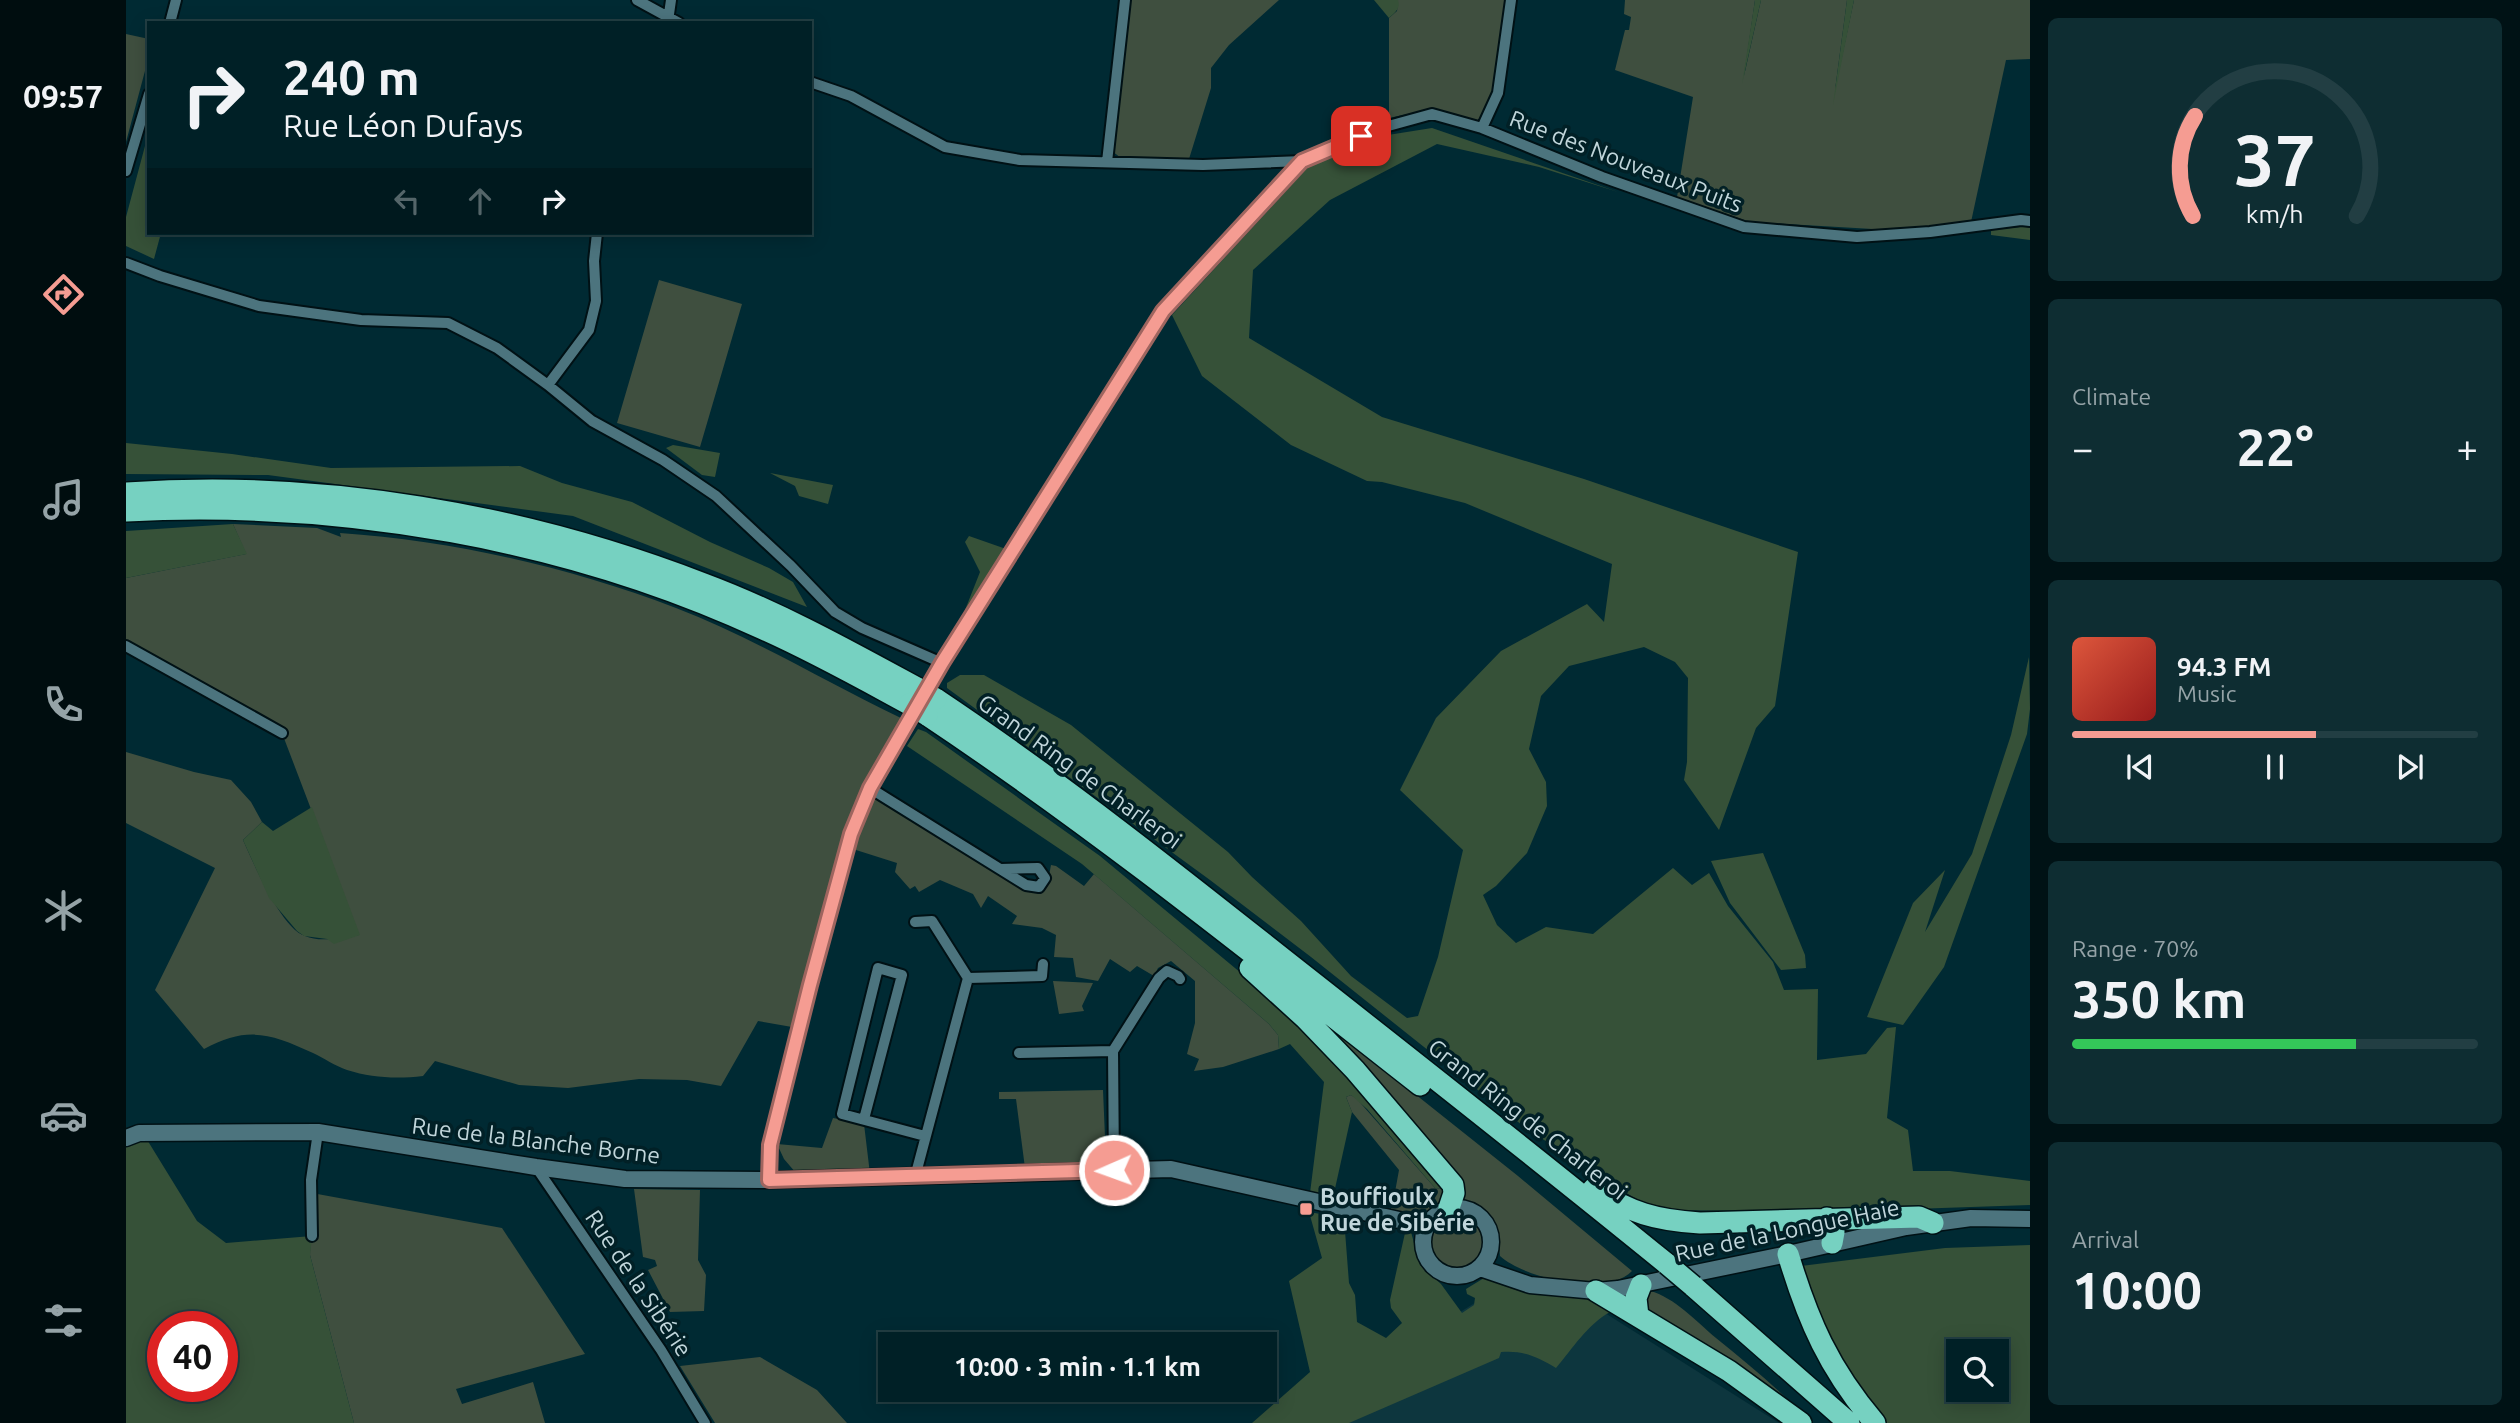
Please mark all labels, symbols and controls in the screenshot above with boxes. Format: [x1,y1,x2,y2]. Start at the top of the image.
icon: right [168,49,259,140]
text: 240 m [283,49,420,104]
text: 09:57 [23,78,103,114]
street label: Rue des Nouveaux Puits [1506,105,1746,217]
pin [1331,106,1391,166]
text: Rue Léon Dufays [283,107,523,143]
icon: arrive [1342,117,1380,155]
text: 37 [2234,118,2316,200]
icon: left [388,182,426,220]
icon: ahead [461,182,499,220]
icon: right [534,182,572,220]
text: km/h [2246,199,2304,227]
icon: directions [39,270,88,319]
text: Climate [2072,384,2151,409]
text: 22° [2236,418,2314,476]
text: − [2072,427,2093,469]
text: + [2457,427,2478,469]
icon: music [39,475,88,524]
text: 94.3 FM [2177,652,2271,681]
icon: phone [39,680,88,729]
text: Music [2177,681,2236,706]
street label: Grand Ring de Charleroi [974,689,1186,853]
icon: previous [2121,748,2159,786]
icon: pause [2256,748,2294,786]
icon: next [2391,748,2429,786]
icon: climate [39,886,88,935]
text: Range · 70% [2072,936,2199,961]
text: 350 km [2072,970,2246,1028]
street label: Grand Ring de Charleroi [1424,1034,1632,1204]
icon: car [39,1091,88,1140]
street label: Rue de la Blanche Borne [410,1112,662,1168]
position arrow [1077,1133,1151,1207]
place label: Bouffioulx Rue de Sibérie [1320,1184,1475,1235]
street label: Rue de la Longue Haie [1673,1194,1901,1266]
marker: Bouffioulx Rue de Sibérie [1298,1201,1314,1217]
street label: Rue de la Sibérie [581,1205,697,1361]
text: Arrival [2072,1227,2139,1252]
text: 10:00 [2072,1261,2202,1319]
icon: filters [39,1296,88,1345]
speed limit sign: 40 [147,1311,238,1402]
map controls [1946,1339,2009,1402]
button: search [1946,1339,2009,1402]
text: 10:00 · 3 min · 1.1 km [954,1352,1201,1381]

